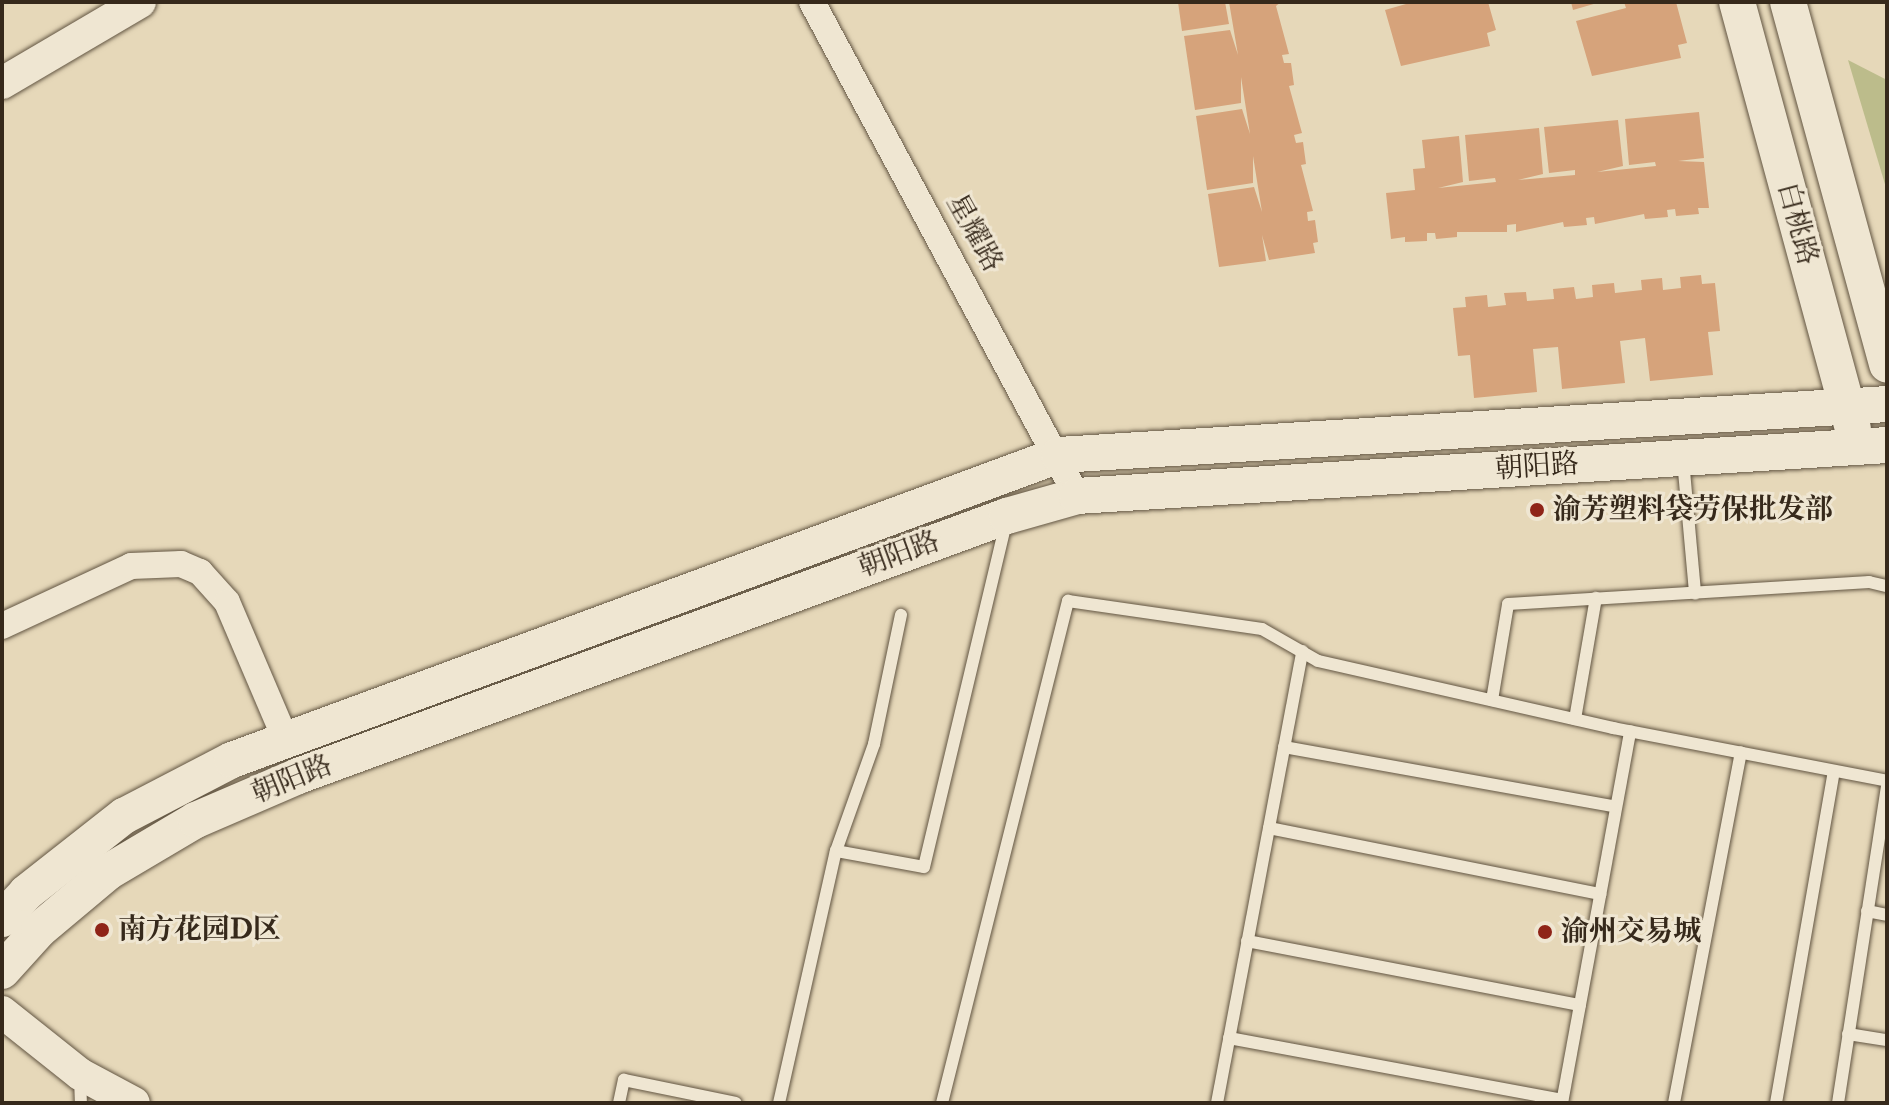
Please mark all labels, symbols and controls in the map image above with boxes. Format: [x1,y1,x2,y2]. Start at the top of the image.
street label: 白桃路 [1770,179,1824,269]
street label: 星耀路 [939,188,1009,278]
street label: 朝阳路 [1494,447,1580,487]
place label: 渝芳塑料袋劳保批发部 [1553,493,1833,527]
marker: 渝芳塑料袋劳保批发部 [1528,501,1546,519]
street label: 朝阳路 [854,525,944,585]
street label: 朝阳路 [247,749,337,811]
place label: 南方花园D区 [118,913,281,947]
place label: 渝州交易城 [1561,915,1701,949]
marker: 南方花园D区 [93,921,111,939]
marker: 渝州交易城 [1536,923,1554,941]

